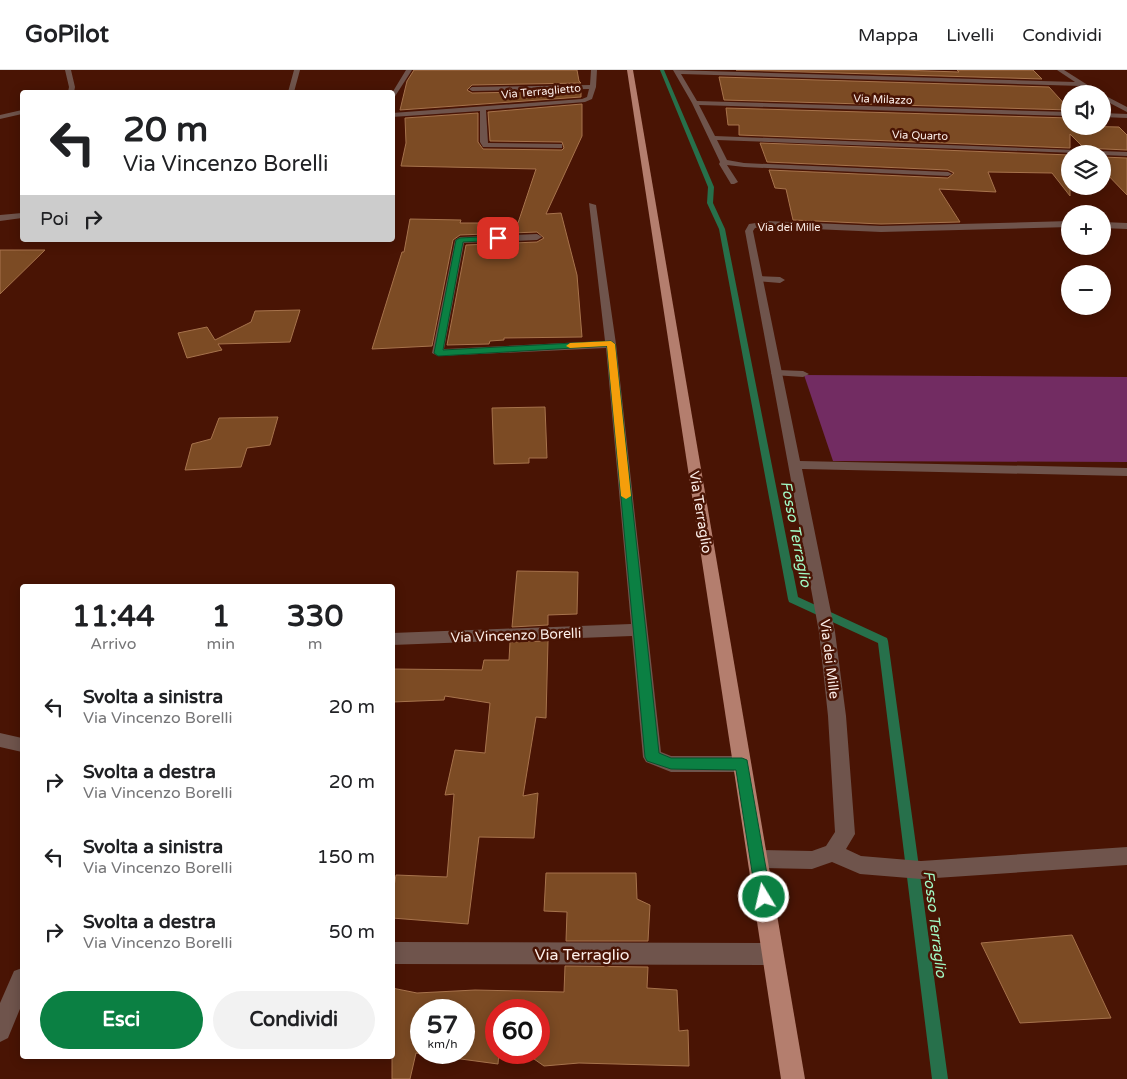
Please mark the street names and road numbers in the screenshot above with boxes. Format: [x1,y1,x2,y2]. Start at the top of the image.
street label: Via Terraglietto [501,82,582,101]
street label: Via Milazzo [853,92,913,107]
street label: Via Quarto [892,128,949,143]
street label: Via dei Mille [757,221,821,234]
street label: Via Terraglio [686,470,715,554]
street label: Via dei Mille [816,618,843,700]
street label: Via Vincenzo Borelli [450,625,582,646]
street label: Via Terraglio [535,945,629,965]

